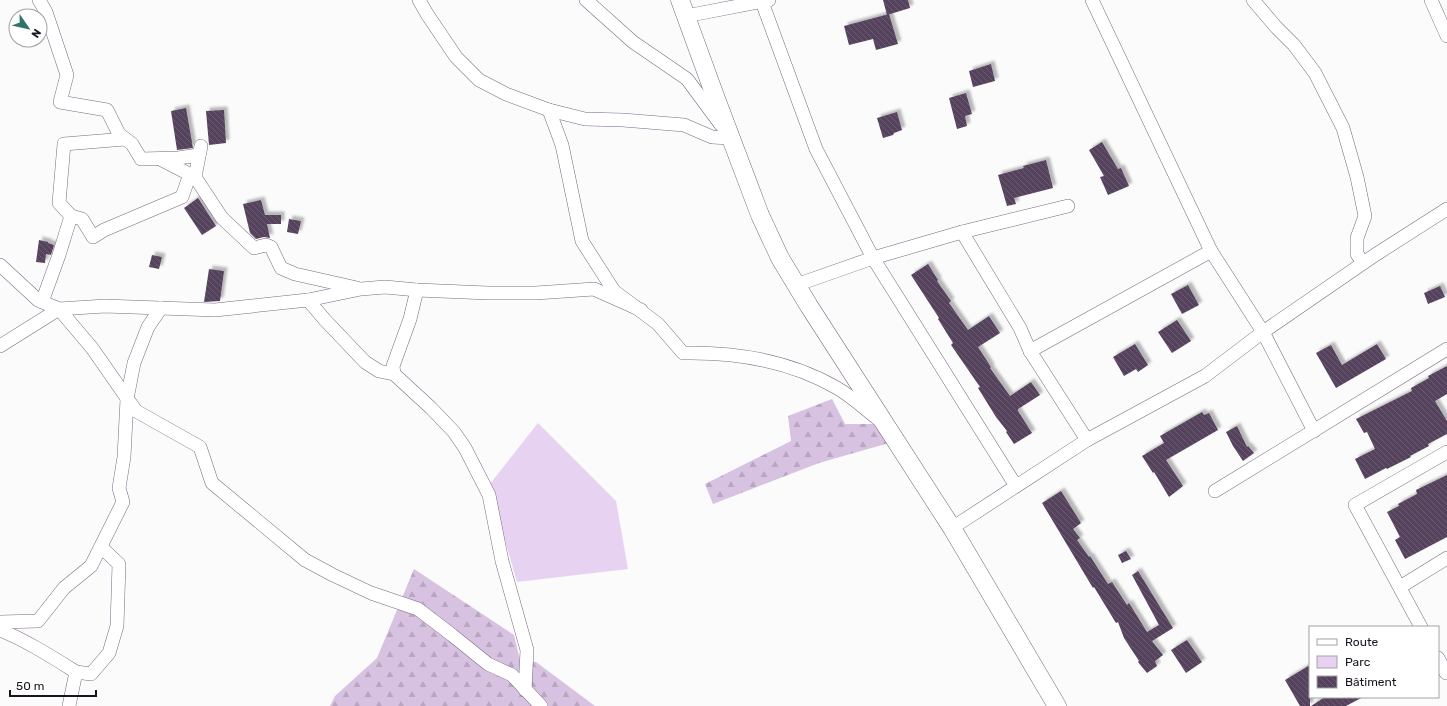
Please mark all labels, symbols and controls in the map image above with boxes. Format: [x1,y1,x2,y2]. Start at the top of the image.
north arrow [8,8,48,48]
text: N [28,26,43,40]
legend [1309,626,1439,698]
text: Route [1345,635,1379,649]
text: Parc [1345,655,1371,669]
scale bar [10,672,96,698]
text: Bâtiment [1345,675,1397,689]
text: 50 m [16,679,44,693]

